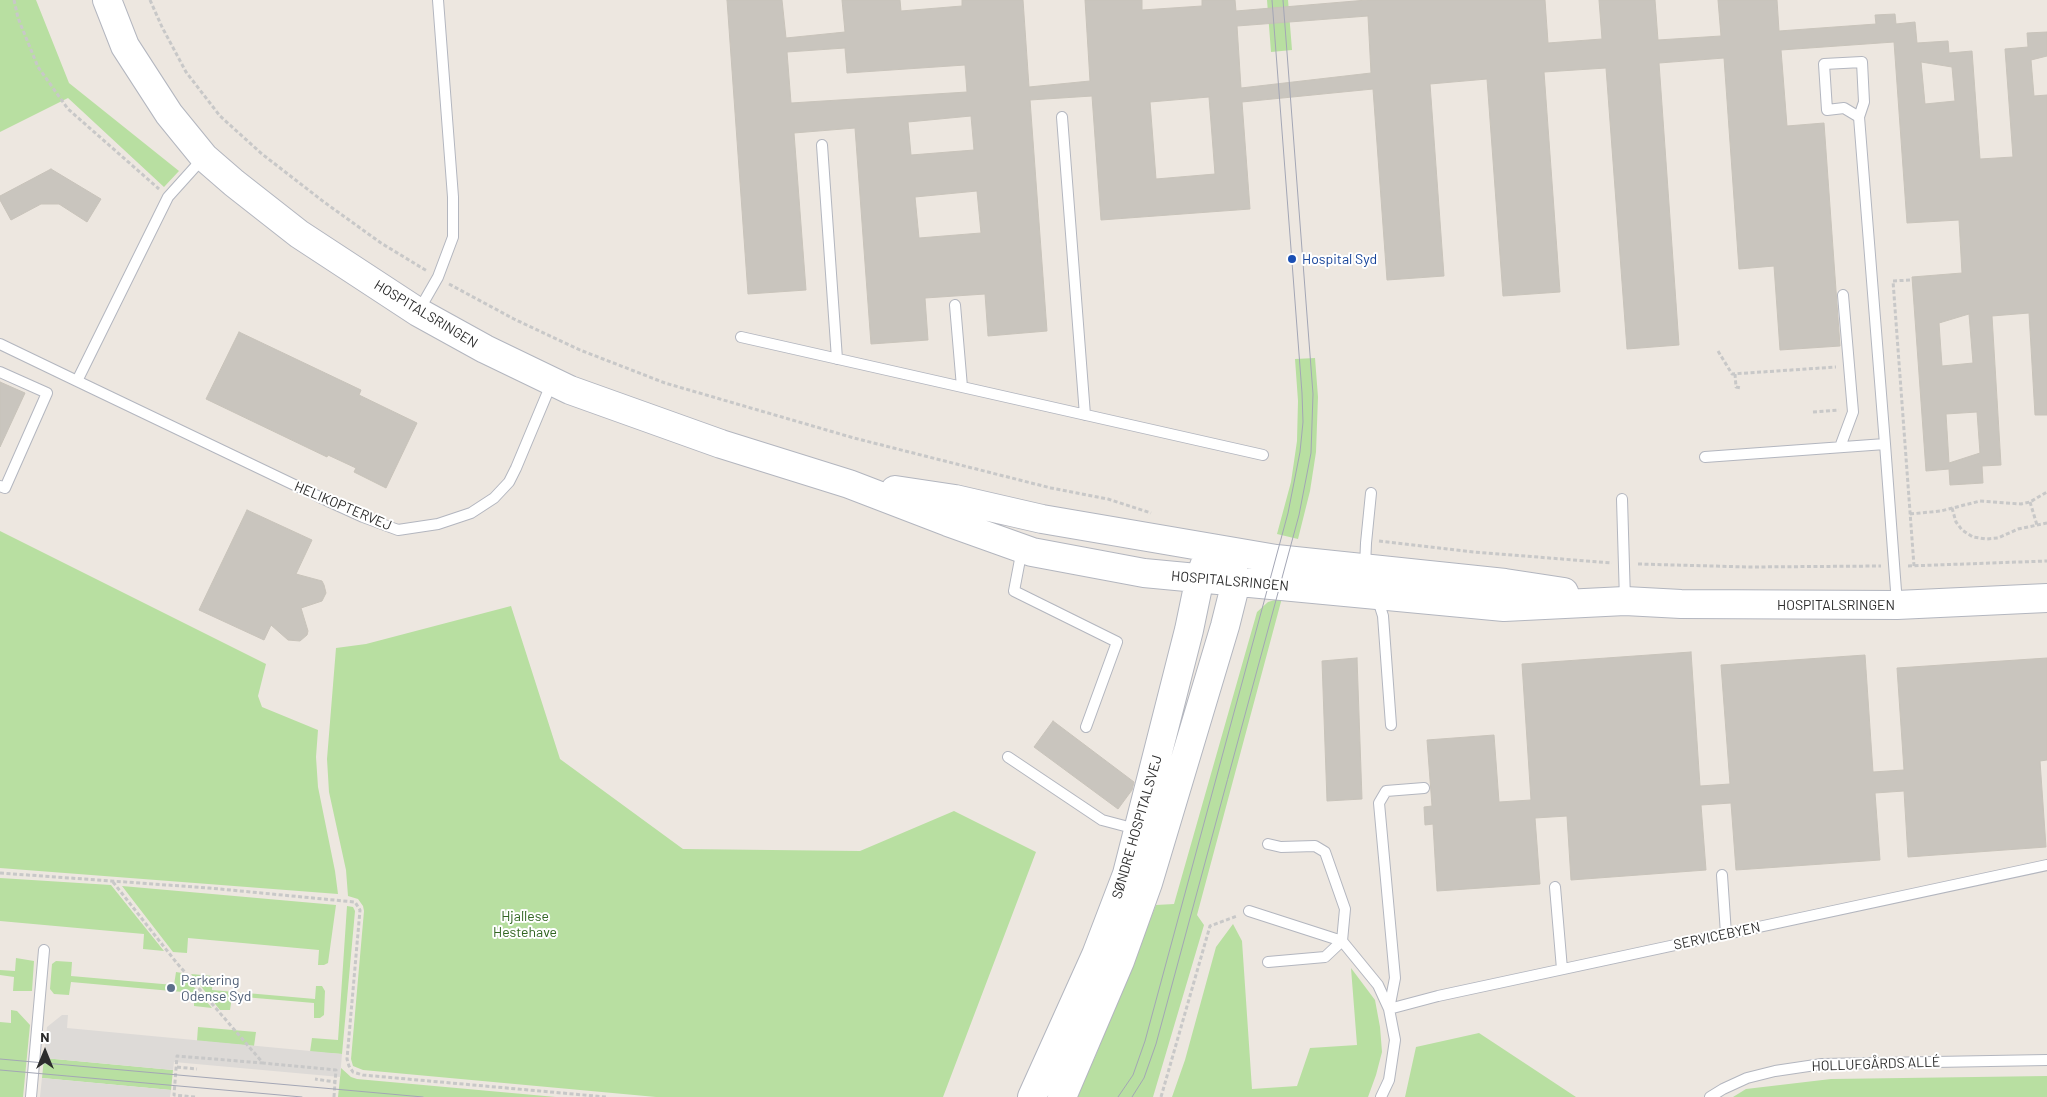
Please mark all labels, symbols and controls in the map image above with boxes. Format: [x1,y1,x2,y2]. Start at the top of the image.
place label: Hospital Syd [1302,251,1377,267]
marker: Hospital Syd [1286,253,1298,265]
street label: HOSPITALSRINGEN [371,276,481,352]
street label: HELIKOPTERVEJ [292,478,394,534]
street label: HOSPITALSRINGEN [1171,567,1289,595]
street label: HOSPITALSRINGEN [1777,597,1895,613]
street label: SØNDRE HOSPITALSVEJ [1108,753,1166,901]
park label: Hjallese Hestehave [493,908,557,940]
street label: SERVICEBYEN [1672,919,1762,953]
place label: Parkering Odense Syd [181,972,251,1004]
marker: Parkering Odense Syd [165,982,177,994]
north arrow [20,1027,70,1077]
text: N [40,1028,50,1045]
street label: HOLLUFGÅRDS ALLÉ [1811,1053,1941,1075]

